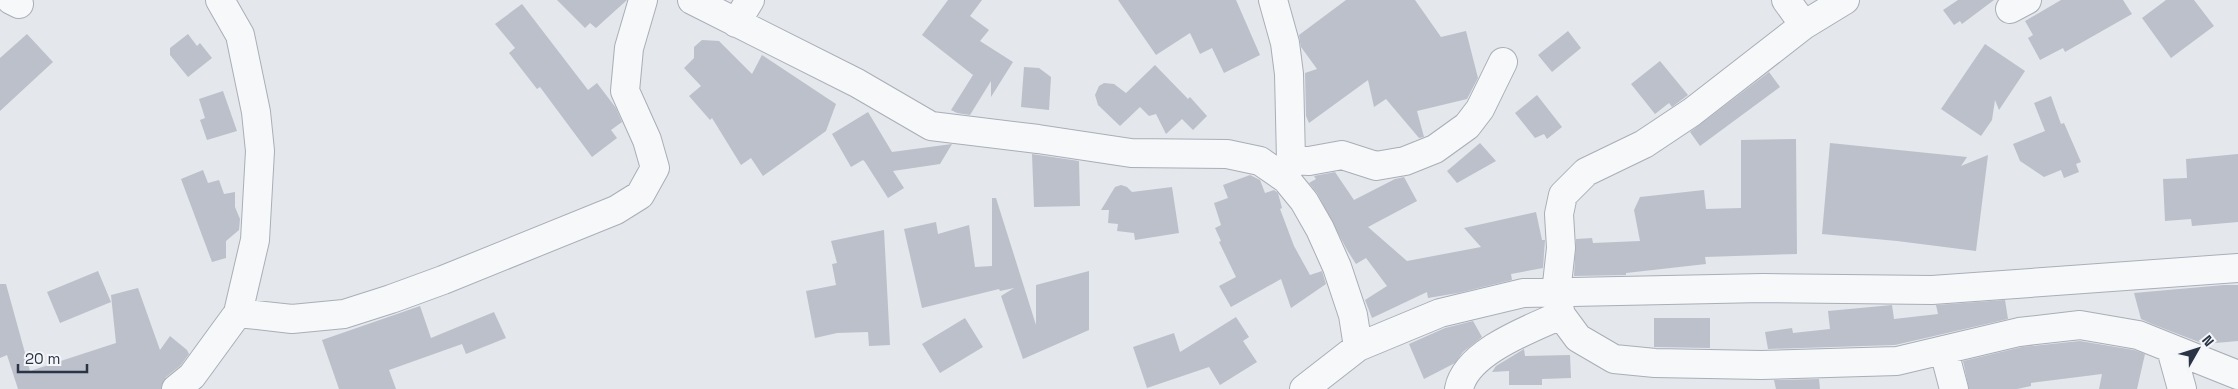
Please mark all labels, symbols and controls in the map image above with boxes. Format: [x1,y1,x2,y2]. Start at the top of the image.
north arrow [2173,324,2223,374]
text: N [2198,332,2218,350]
scale bar [18,342,86,374]
text: 20 m [25,349,60,368]

